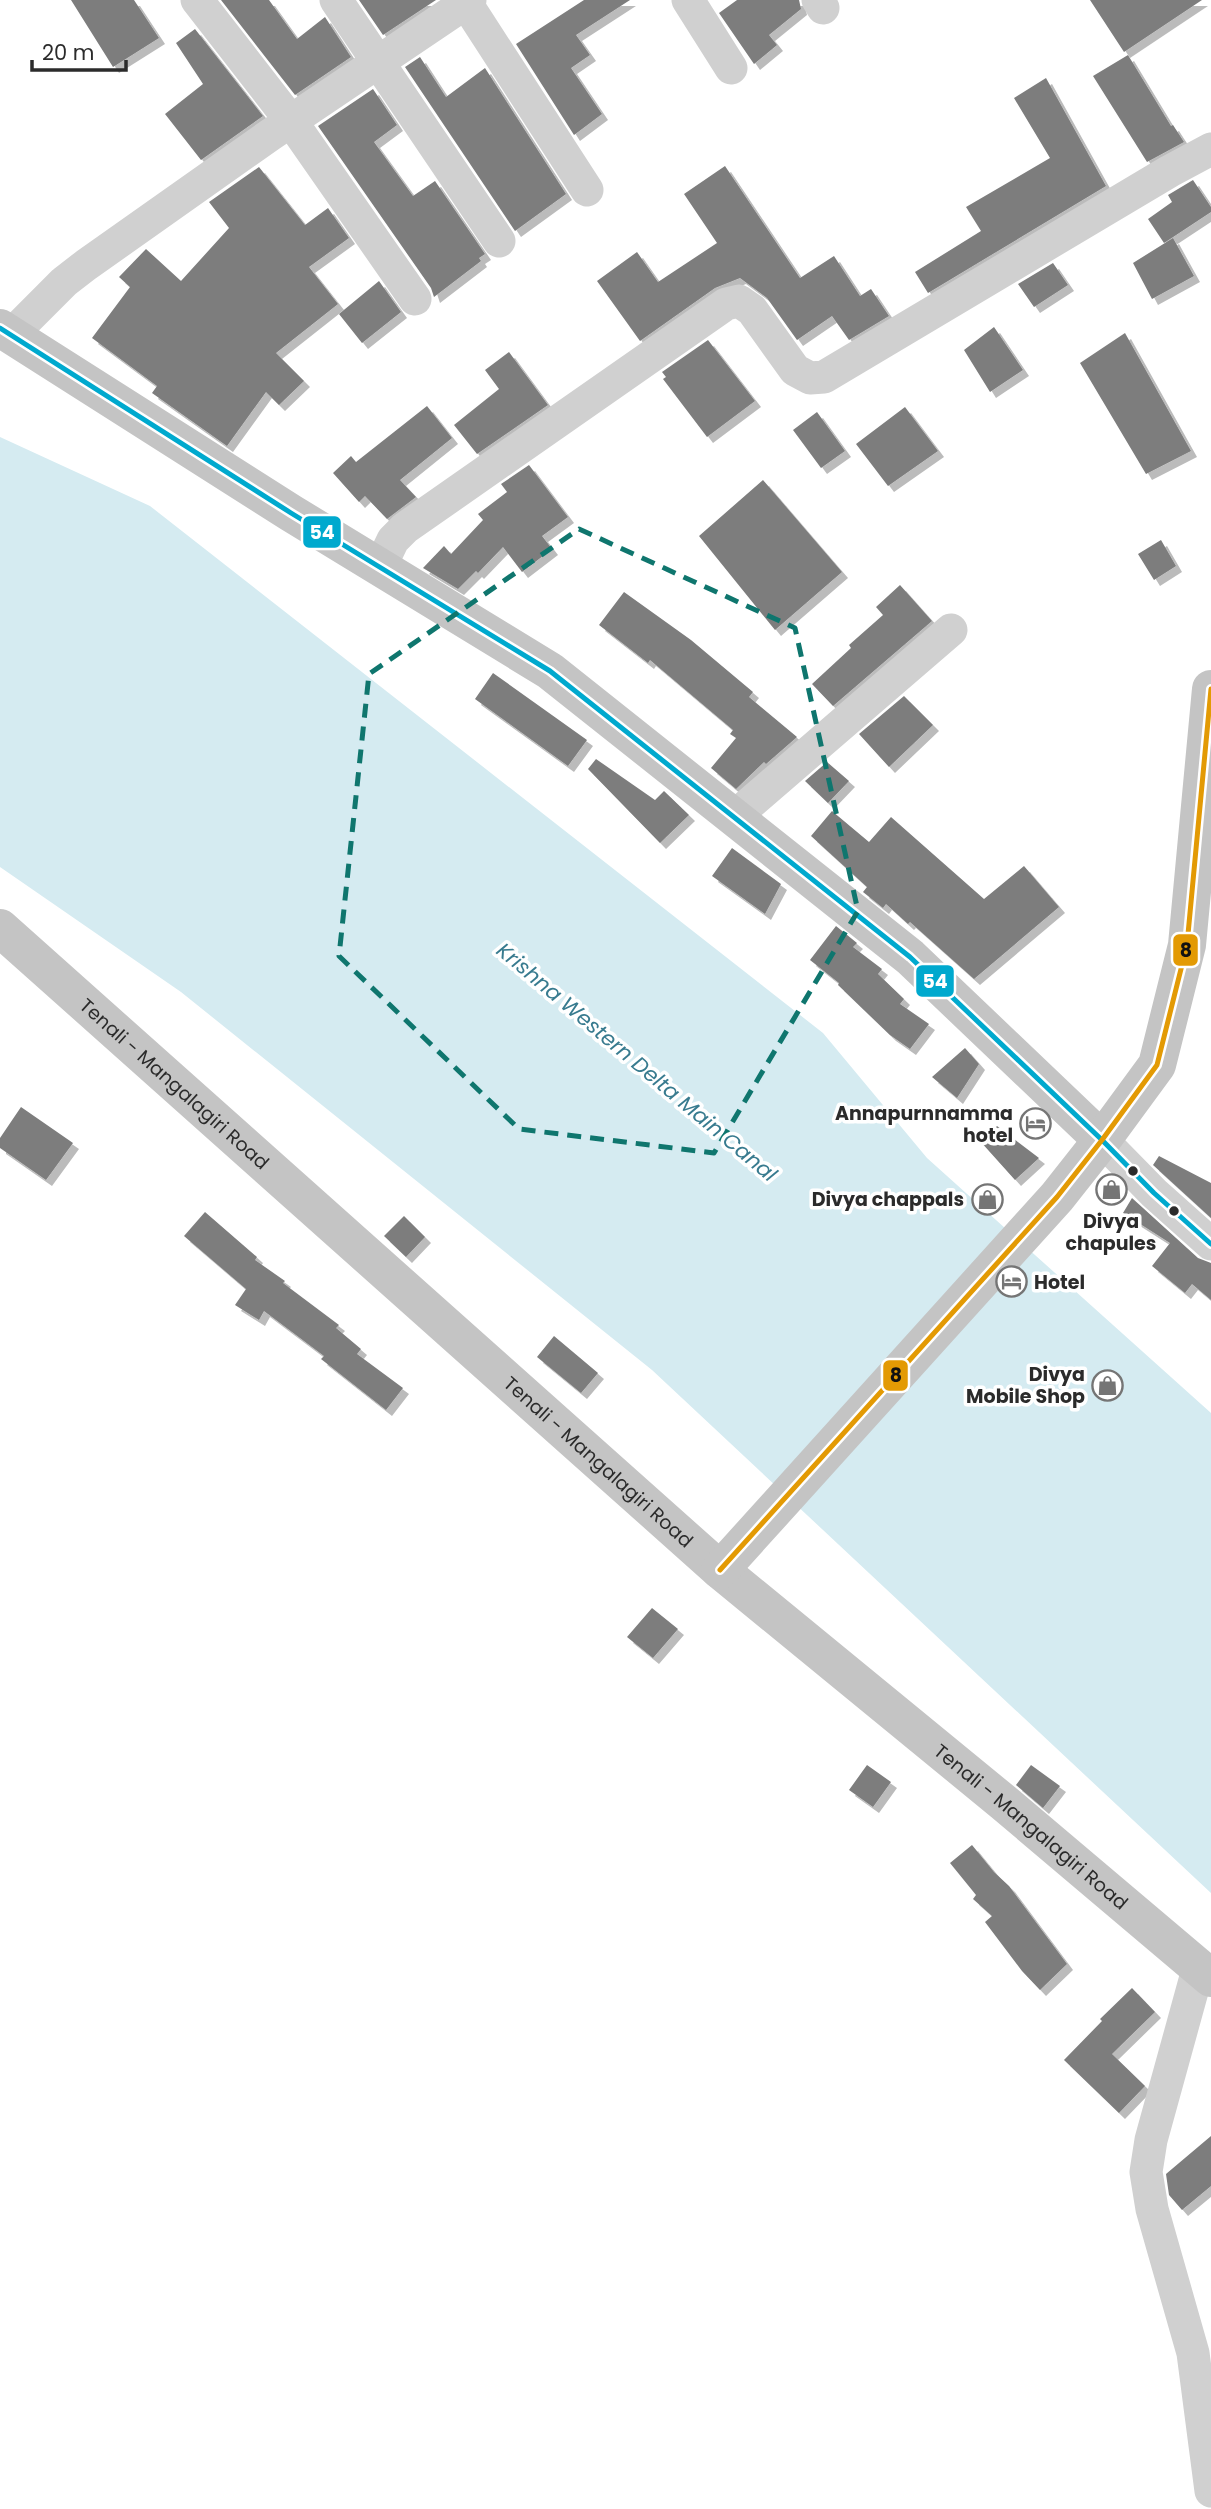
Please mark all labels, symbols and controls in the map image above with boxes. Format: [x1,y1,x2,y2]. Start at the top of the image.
scale bar [32,28,126,72]
text: 20 m [42,38,95,67]
line badge: 54 [302,515,342,549]
text: 54 [309,519,335,546]
line badge: 8 [1172,933,1199,967]
water label: Krishna Western Delta Main Canal [491,936,784,1189]
text: 8 [1180,937,1192,964]
line badge: 54 [915,964,955,998]
text: 54 [922,968,948,995]
street label: Tenali - Mangalagiri Road [74,992,275,1176]
place label: Annapurnnamma hotel [835,1100,1013,1149]
hotel icon: Annapurnnamma hotel [1019,1107,1053,1141]
unlabelled marker [1126,1164,1140,1178]
shop icon: Divya chapules [1094,1173,1128,1207]
shop icon: Divya chappals [970,1182,1004,1216]
place label: Divya chappals [812,1186,964,1213]
unlabelled marker [1167,1204,1181,1218]
place label: Divya chapules [1066,1208,1156,1257]
hotel icon: Hotel [994,1265,1028,1299]
place label: Hotel [1034,1269,1085,1296]
line badge: 8 [882,1359,909,1392]
place label: Divya Mobile Shop [966,1361,1085,1410]
text: 8 [890,1362,902,1389]
shop icon: Divya Mobile Shop [1091,1368,1125,1402]
street label: Tenali - Mangalagiri Road [498,1370,699,1554]
street label: Tenali - Mangalagiri Road [928,1737,1134,1916]

